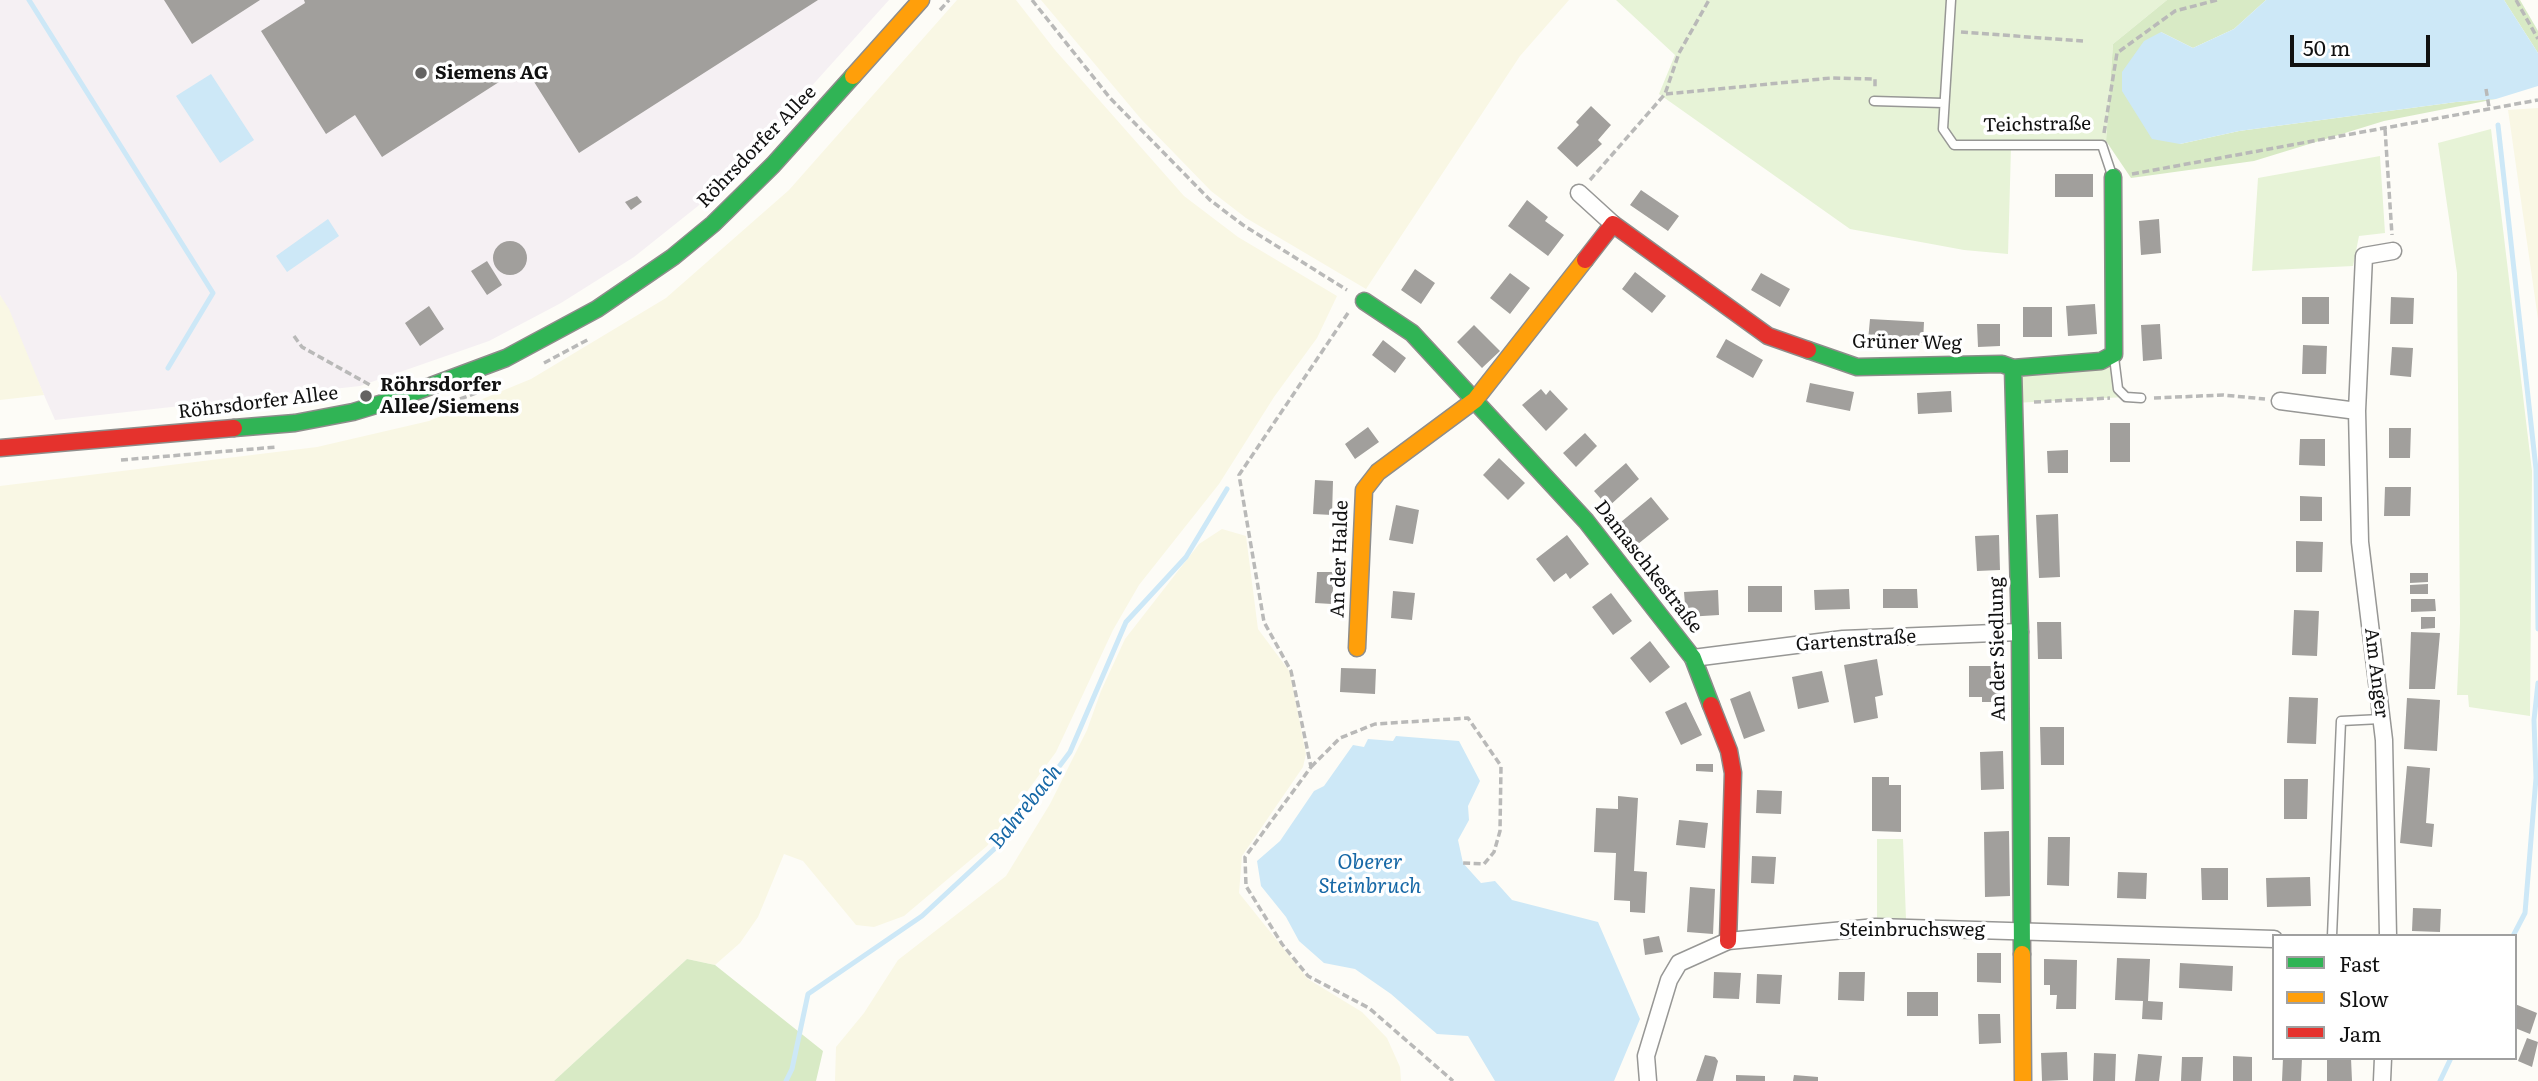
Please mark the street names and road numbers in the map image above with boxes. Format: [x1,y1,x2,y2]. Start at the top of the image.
street label: Röhrsdorfer Allee [693,81,821,213]
street label: Teichstraße [1983,113,2091,137]
street label: Grüner Weg [1852,331,1962,355]
street label: Röhrsdorfer Allee [177,382,339,424]
street label: Damaschkestraße [1589,496,1707,638]
street label: An der Halde [1327,500,1353,618]
street label: An der Siedlung [1985,577,2011,721]
street label: Gartenstraße [1795,625,1917,657]
street label: Am Anger [2359,627,2393,719]
street label: Steinbruchsweg [1839,919,1985,941]

